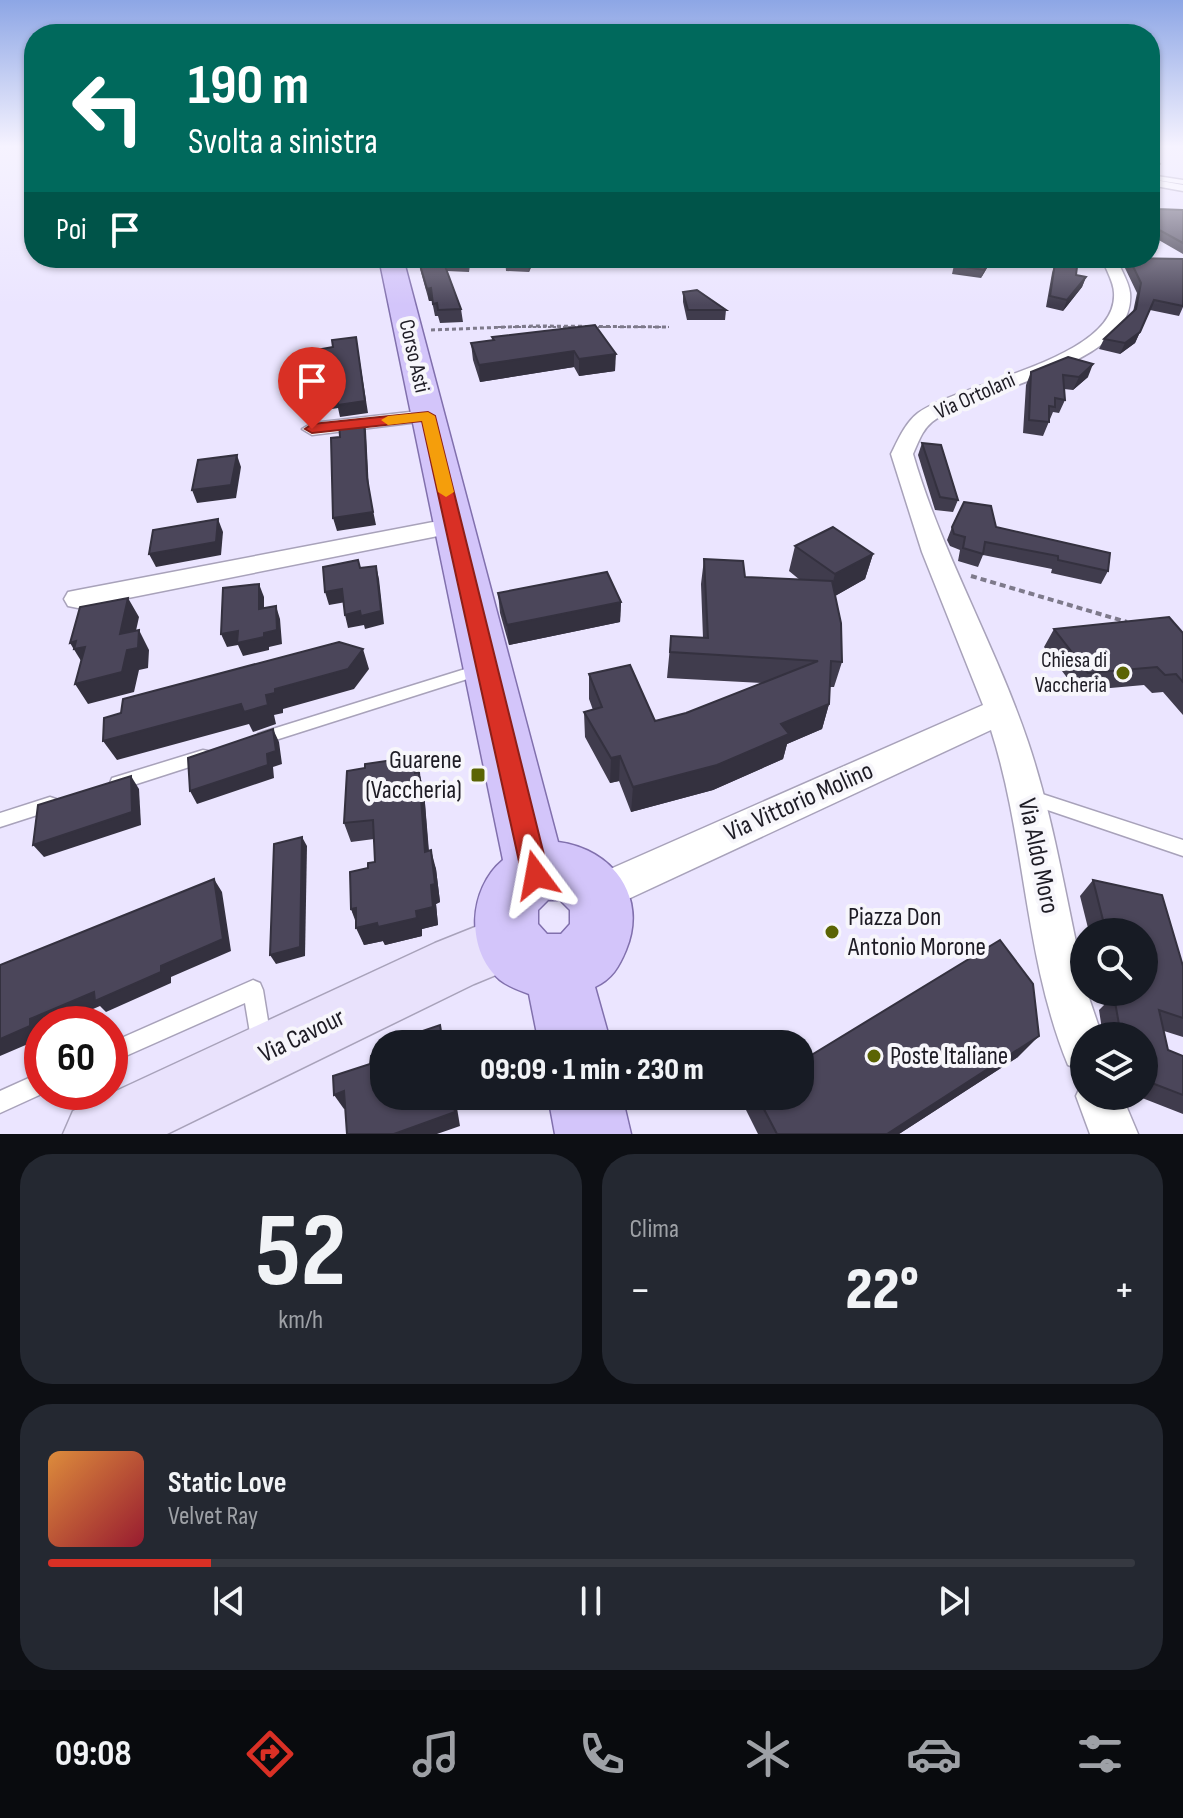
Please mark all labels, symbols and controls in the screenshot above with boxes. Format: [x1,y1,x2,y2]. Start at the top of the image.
text: 190 m [188,53,309,120]
icon: left [56,56,160,160]
text: Svolta a sinistra [188,121,378,164]
icon: arrive [103,208,147,252]
text: Poi [56,212,87,248]
street label: Corso Asti [392,317,436,395]
pin [278,347,346,429]
icon: arrive [290,359,334,403]
street label: Via Ortolani [931,366,1019,426]
place label: Chiesa di Vaccheria [1035,647,1107,699]
marker: Chiesa di Vaccheria [1114,664,1132,682]
place label: Guarene (Vaccheria) [365,745,462,806]
street label: Via Vittorio Molino [720,755,878,849]
marker: Guarene (Vaccheria) [469,766,487,784]
street label: Via Aldo Moro [1011,796,1065,916]
position arrow [494,833,578,917]
place label: Piazza Don Antonio Morone [847,902,986,963]
map controls [1070,918,1158,1110]
button: search [1070,918,1158,1006]
marker: Piazza Don Antonio Morone [823,923,841,941]
street label: Via Cavour [254,1002,350,1070]
speed limit sign: 60 [24,1006,128,1110]
button: layers [1070,1022,1158,1110]
place label: Poste Italiane [890,1041,1008,1072]
marker: Poste Italiane [865,1047,883,1065]
text: 09:09 · 1 min · 230 m [480,1052,704,1088]
text: 52 [255,1190,346,1315]
text: Clima [630,1214,679,1245]
text: 22° [846,1254,919,1326]
text: − [630,1264,651,1317]
text: + [1113,1264,1135,1317]
text: km/h [278,1305,323,1336]
text: Static Love [168,1465,287,1501]
text: Velvet Ray [168,1501,258,1532]
icon: previous [207,1579,251,1623]
icon: pause [569,1579,613,1623]
icon: next [932,1579,976,1623]
icon: directions [242,1726,298,1782]
icon: music [408,1726,464,1782]
icon: phone [574,1726,630,1782]
icon: climate [740,1726,796,1782]
icon: car [906,1726,962,1782]
icon: filters [1072,1726,1128,1782]
text: 09:08 [55,1733,131,1776]

